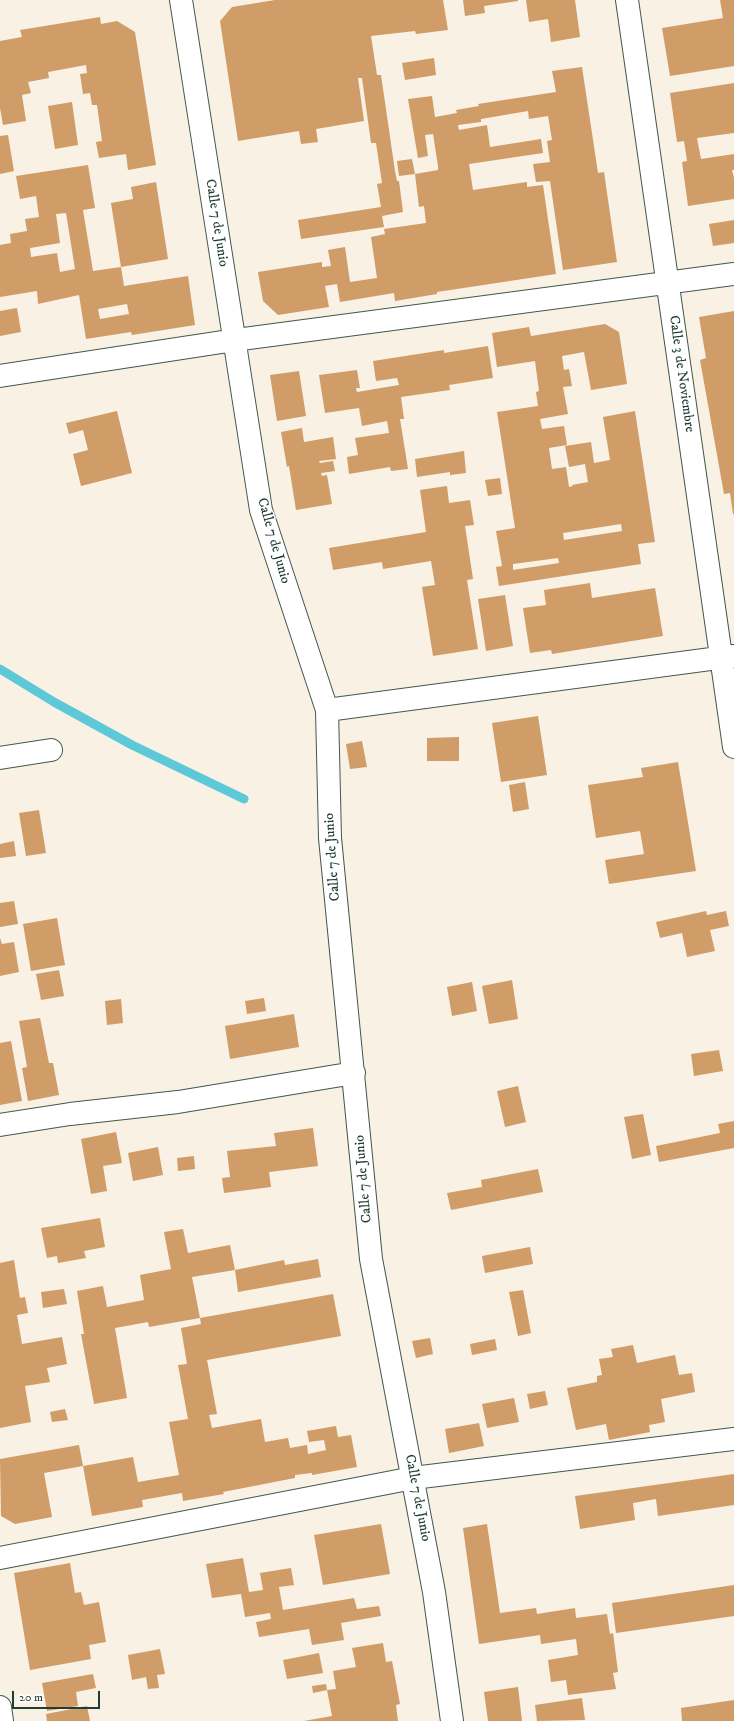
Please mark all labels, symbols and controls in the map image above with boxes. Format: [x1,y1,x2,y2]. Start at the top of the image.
street label: Calle 7 de Junio [201,178,231,268]
street label: Calle 3 de Noviembre [664,314,698,434]
street label: Calle 7 de Junio [253,496,293,586]
street label: Calle 7 de Junio [322,812,344,902]
street label: Calle 7 de Junio [352,1134,376,1224]
street label: Calle 7 de Junio [400,1453,434,1543]
scale bar [14,1683,102,1709]
text: 20 m [19,1690,43,1705]

